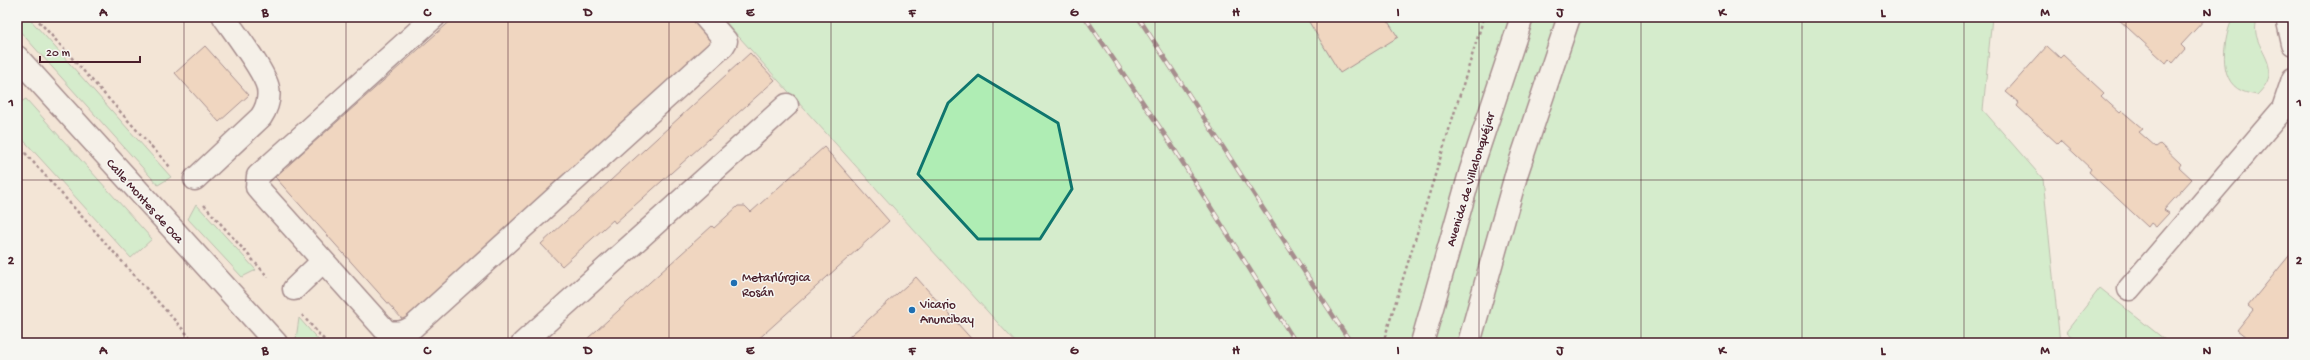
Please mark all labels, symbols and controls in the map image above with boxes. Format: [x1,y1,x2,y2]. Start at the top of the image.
text: A [98,6,108,21]
text: B [261,6,270,21]
text: C [422,6,432,21]
text: D [583,6,593,21]
text: E [746,6,755,21]
text: F [908,6,917,21]
text: G [1070,6,1079,21]
text: H [1232,6,1240,21]
text: I [1396,6,1400,21]
text: J [1556,6,1565,21]
text: K [1717,6,1727,21]
text: L [1881,6,1887,21]
text: M [2040,6,2050,21]
text: N [2203,6,2212,21]
scale bar [40,38,140,64]
text: 20 m [46,47,71,61]
text: 1 [7,96,14,111]
text: 1 [2295,96,2302,111]
street label: Avenida de Villalonquéjar [1444,110,1499,249]
street label: Calle Montes de Oca [102,156,187,248]
text: 2 [8,254,15,269]
text: 2 [2296,254,2303,269]
place label: Metarlúrgica Rosán [742,271,811,301]
marker: Metarlúrgica Rosán [729,278,739,288]
place label: Vicario Anuncibay [919,298,974,328]
marker: Vicario Anuncibay [907,305,917,315]
text: A [98,344,108,359]
text: B [261,344,270,359]
text: C [422,344,432,359]
text: D [583,344,593,359]
text: E [746,344,755,359]
text: F [908,344,917,359]
text: G [1070,344,1079,359]
text: H [1232,344,1240,359]
text: I [1396,344,1400,359]
text: J [1556,344,1565,359]
text: K [1717,344,1727,359]
text: L [1881,344,1887,359]
text: M [2040,344,2050,359]
text: N [2203,344,2212,359]

